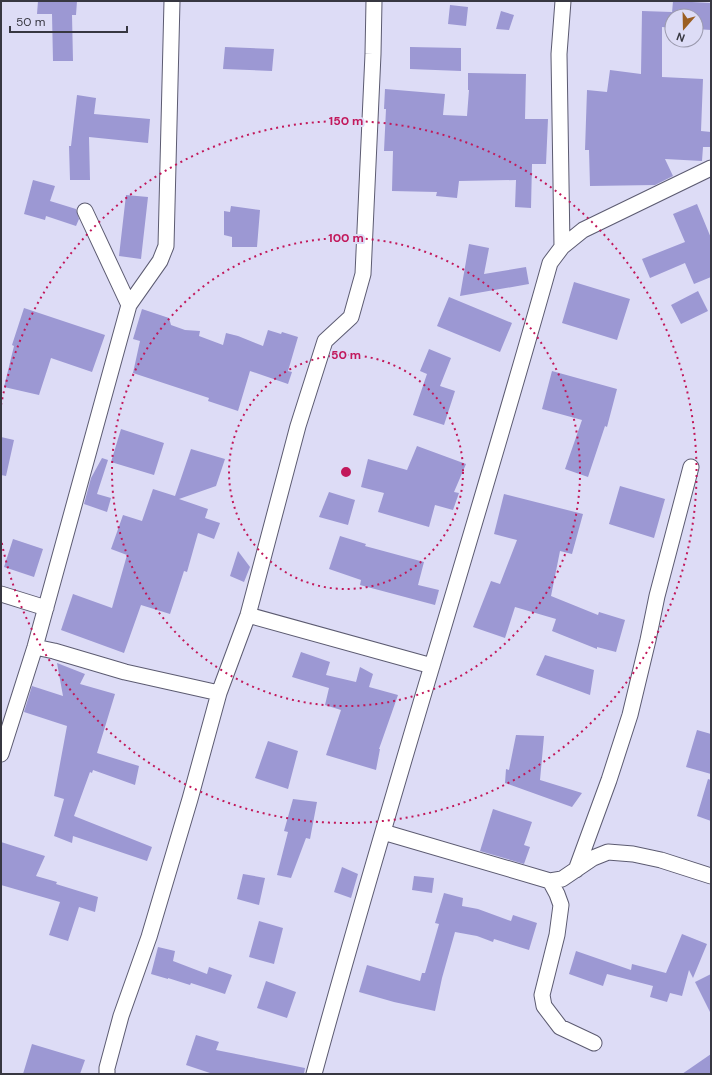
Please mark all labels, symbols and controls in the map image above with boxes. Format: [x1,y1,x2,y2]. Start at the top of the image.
scale bar [10,8,127,34]
north arrow [664,8,704,48]
text: 50 m [16,14,45,30]
text: N [674,29,687,45]
text: 150 m [329,113,363,129]
text: 100 m [328,230,364,246]
text: 50 m [331,347,361,363]
centre of rings [339,465,353,479]

